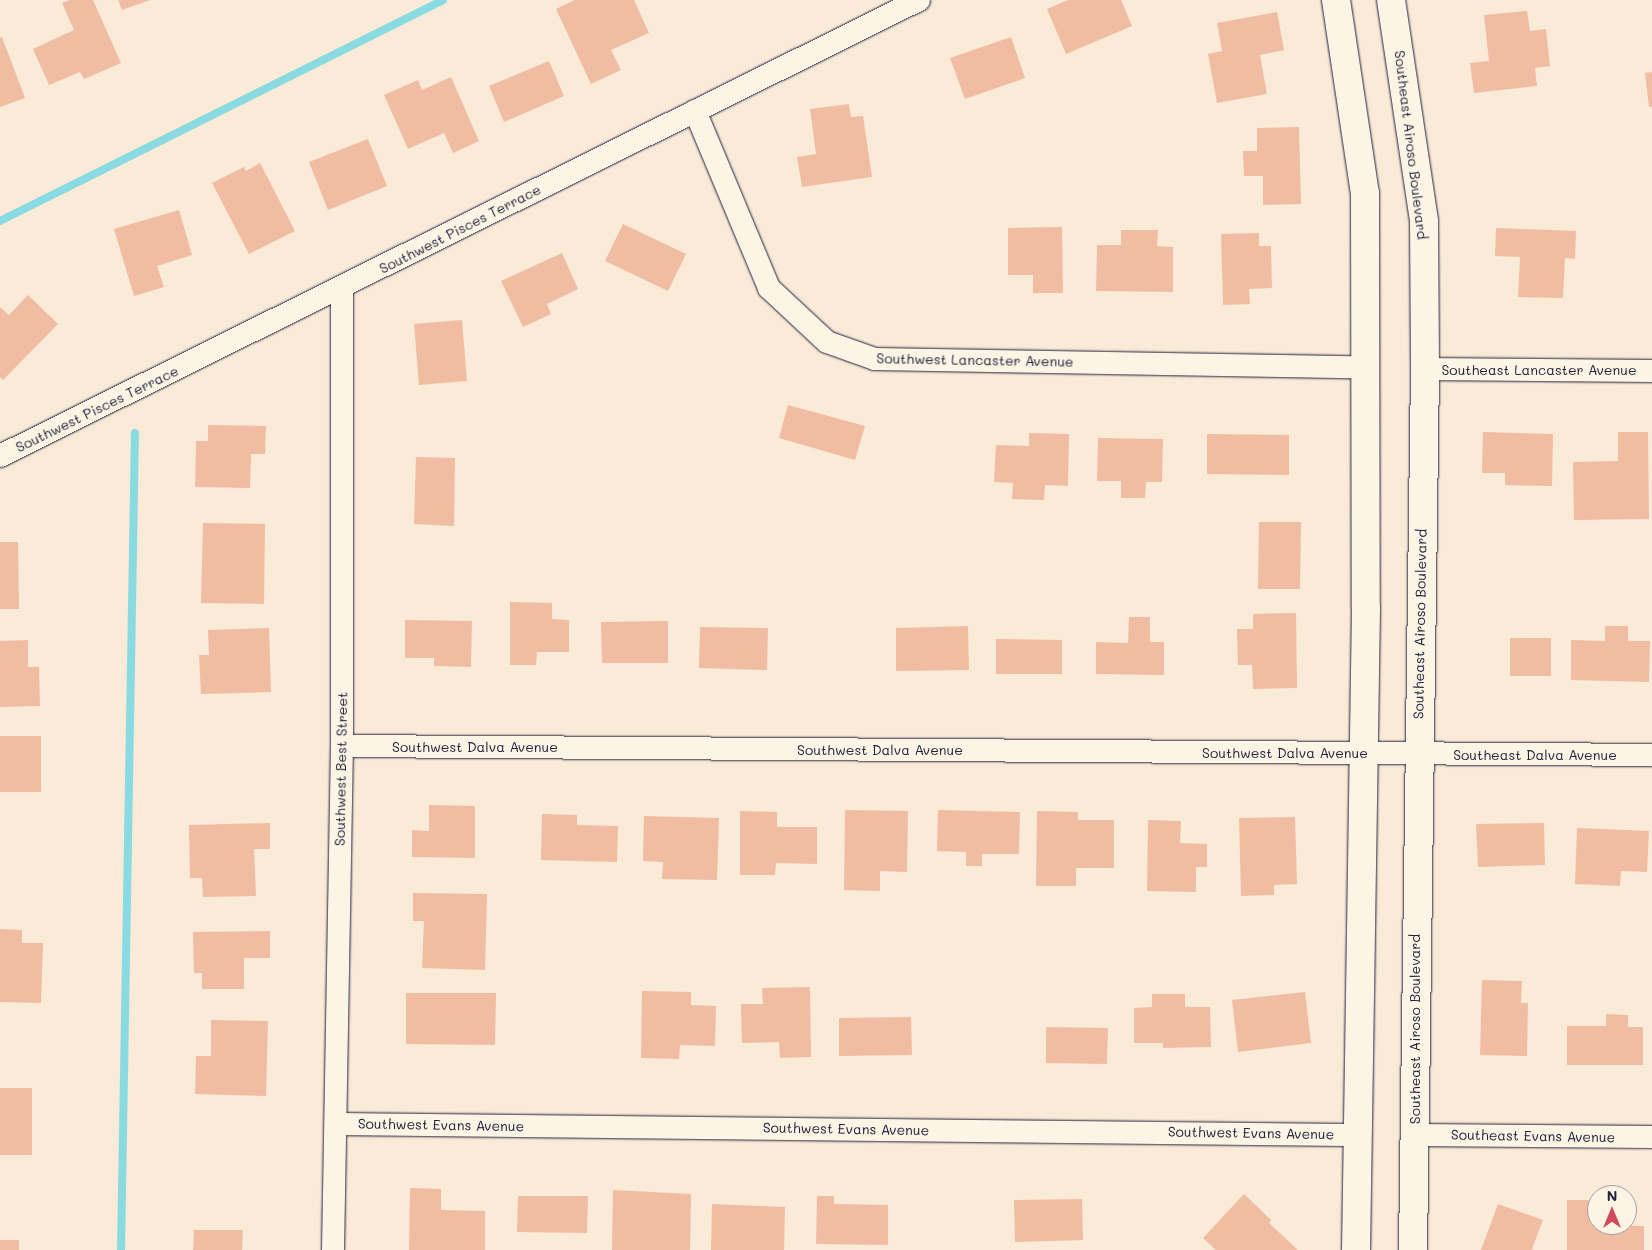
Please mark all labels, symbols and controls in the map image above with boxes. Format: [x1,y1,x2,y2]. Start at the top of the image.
street label: Southeast Airoso Boulevard [1391,49,1431,241]
street label: Southwest Pisces Terrace [377,181,543,277]
street label: Southwest Lancaster Avenue [876,350,1074,370]
street label: Southwest Pisces Terrace [13,362,181,456]
street label: Southeast Lancaster Avenue [1441,362,1637,378]
street label: Southeast Airoso Boulevard [1410,529,1430,719]
street label: Southwest Best Street [331,692,351,846]
street label: Southwest Dalva Avenue [392,739,558,755]
street label: Southwest Dalva Avenue [797,742,963,758]
street label: Southwest Dalva Avenue [1202,745,1368,761]
street label: Southeast Dalva Avenue [1453,747,1617,763]
street label: Southeast Airoso Boulevard [1407,934,1423,1124]
street label: Southwest Evans Avenue [358,1115,524,1135]
street label: Southwest Evans Avenue [763,1119,929,1139]
street label: Southwest Evans Avenue [1168,1123,1334,1143]
street label: Southeast Evans Avenue [1451,1126,1615,1146]
north arrow [1587,1185,1637,1235]
text: N [1607,1186,1617,1205]

